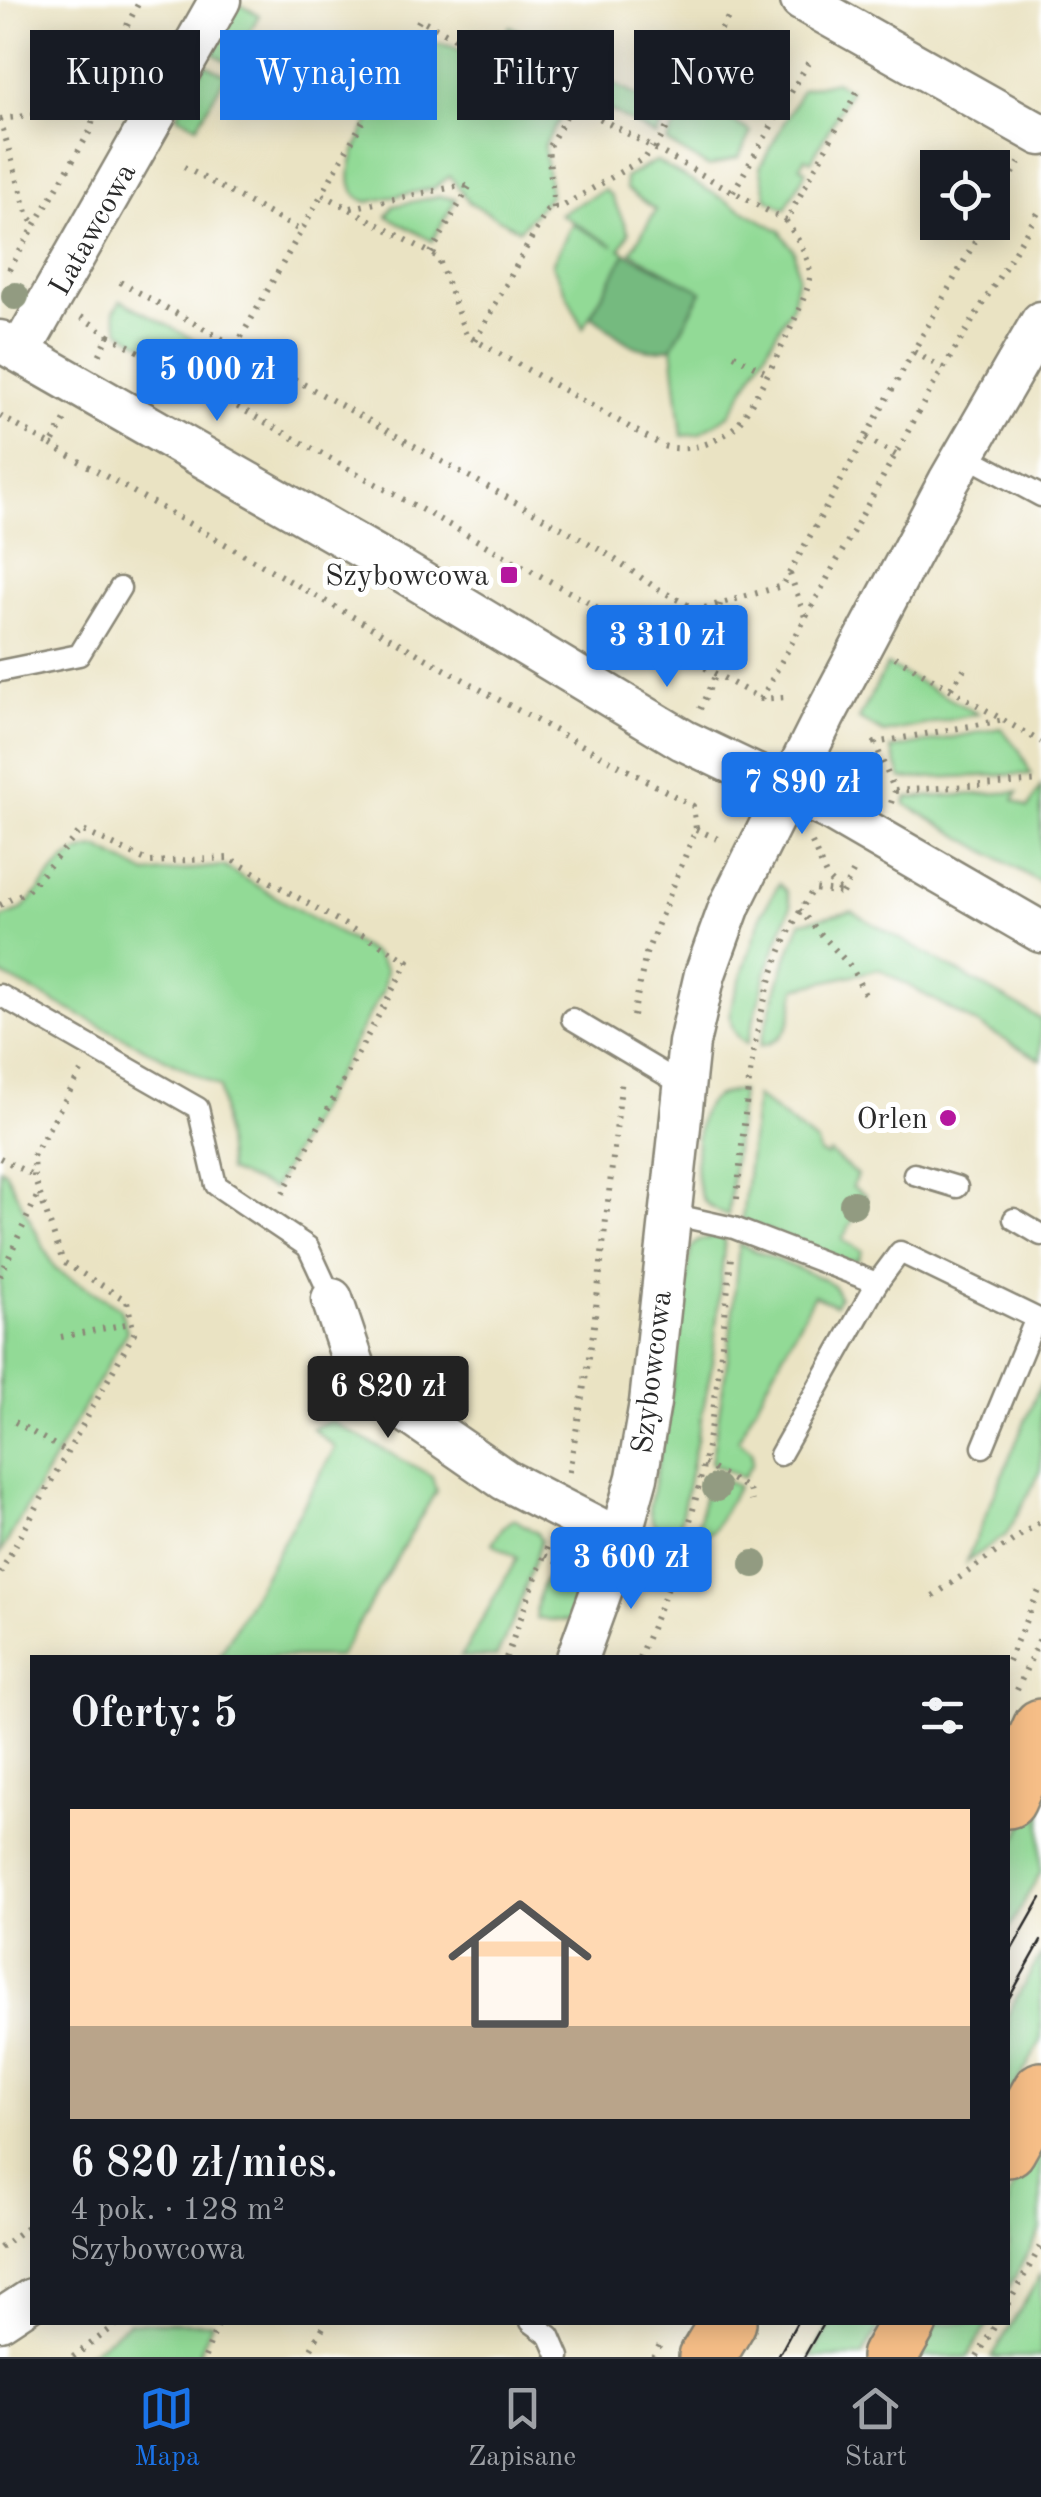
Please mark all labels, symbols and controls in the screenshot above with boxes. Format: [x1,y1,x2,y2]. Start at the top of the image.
chip: Kupno [30,30,200,120]
chip: Wynajem [220,30,437,120]
chip: Filtry [457,30,614,120]
chip: Nowe [634,30,790,120]
map controls [920,150,1010,240]
button: locate [920,150,1010,240]
street label: Latawcowa [45,159,142,301]
pin: 5 000 zł [114,339,320,424]
text: 5 000 zł [159,355,275,387]
place label: Szybowcowa [325,562,489,592]
marker: Szybowcowa [498,564,520,586]
pin: 3 310 zł [564,605,770,690]
text: 3 310 zł [609,621,725,653]
pin: 7 890 zł [699,752,905,837]
text: 7 890 zł [744,768,860,800]
place label: Orlen [857,1105,928,1135]
marker: Orlen [937,1107,959,1129]
street label: Szybowcowa [628,1289,678,1455]
pin: 6 820 zł [285,1356,491,1441]
text: 6 820 zł [330,1372,446,1404]
pin: 3 600 zł [528,1527,734,1612]
text: 3 600 zł [573,1543,689,1575]
icon: filters [915,1688,970,1743]
text: Oferty: 5 [70,1694,238,1736]
icon: home [430,1874,610,2054]
text: 6 820 zł/mies. [70,2144,338,2186]
text: 4 pok. · 128 m² [70,2195,285,2227]
text: Szybowcowa [70,2235,245,2267]
tab: Mapa [134,2381,200,2476]
tab: Zapisane [468,2381,576,2476]
tab: Start [845,2381,907,2476]

